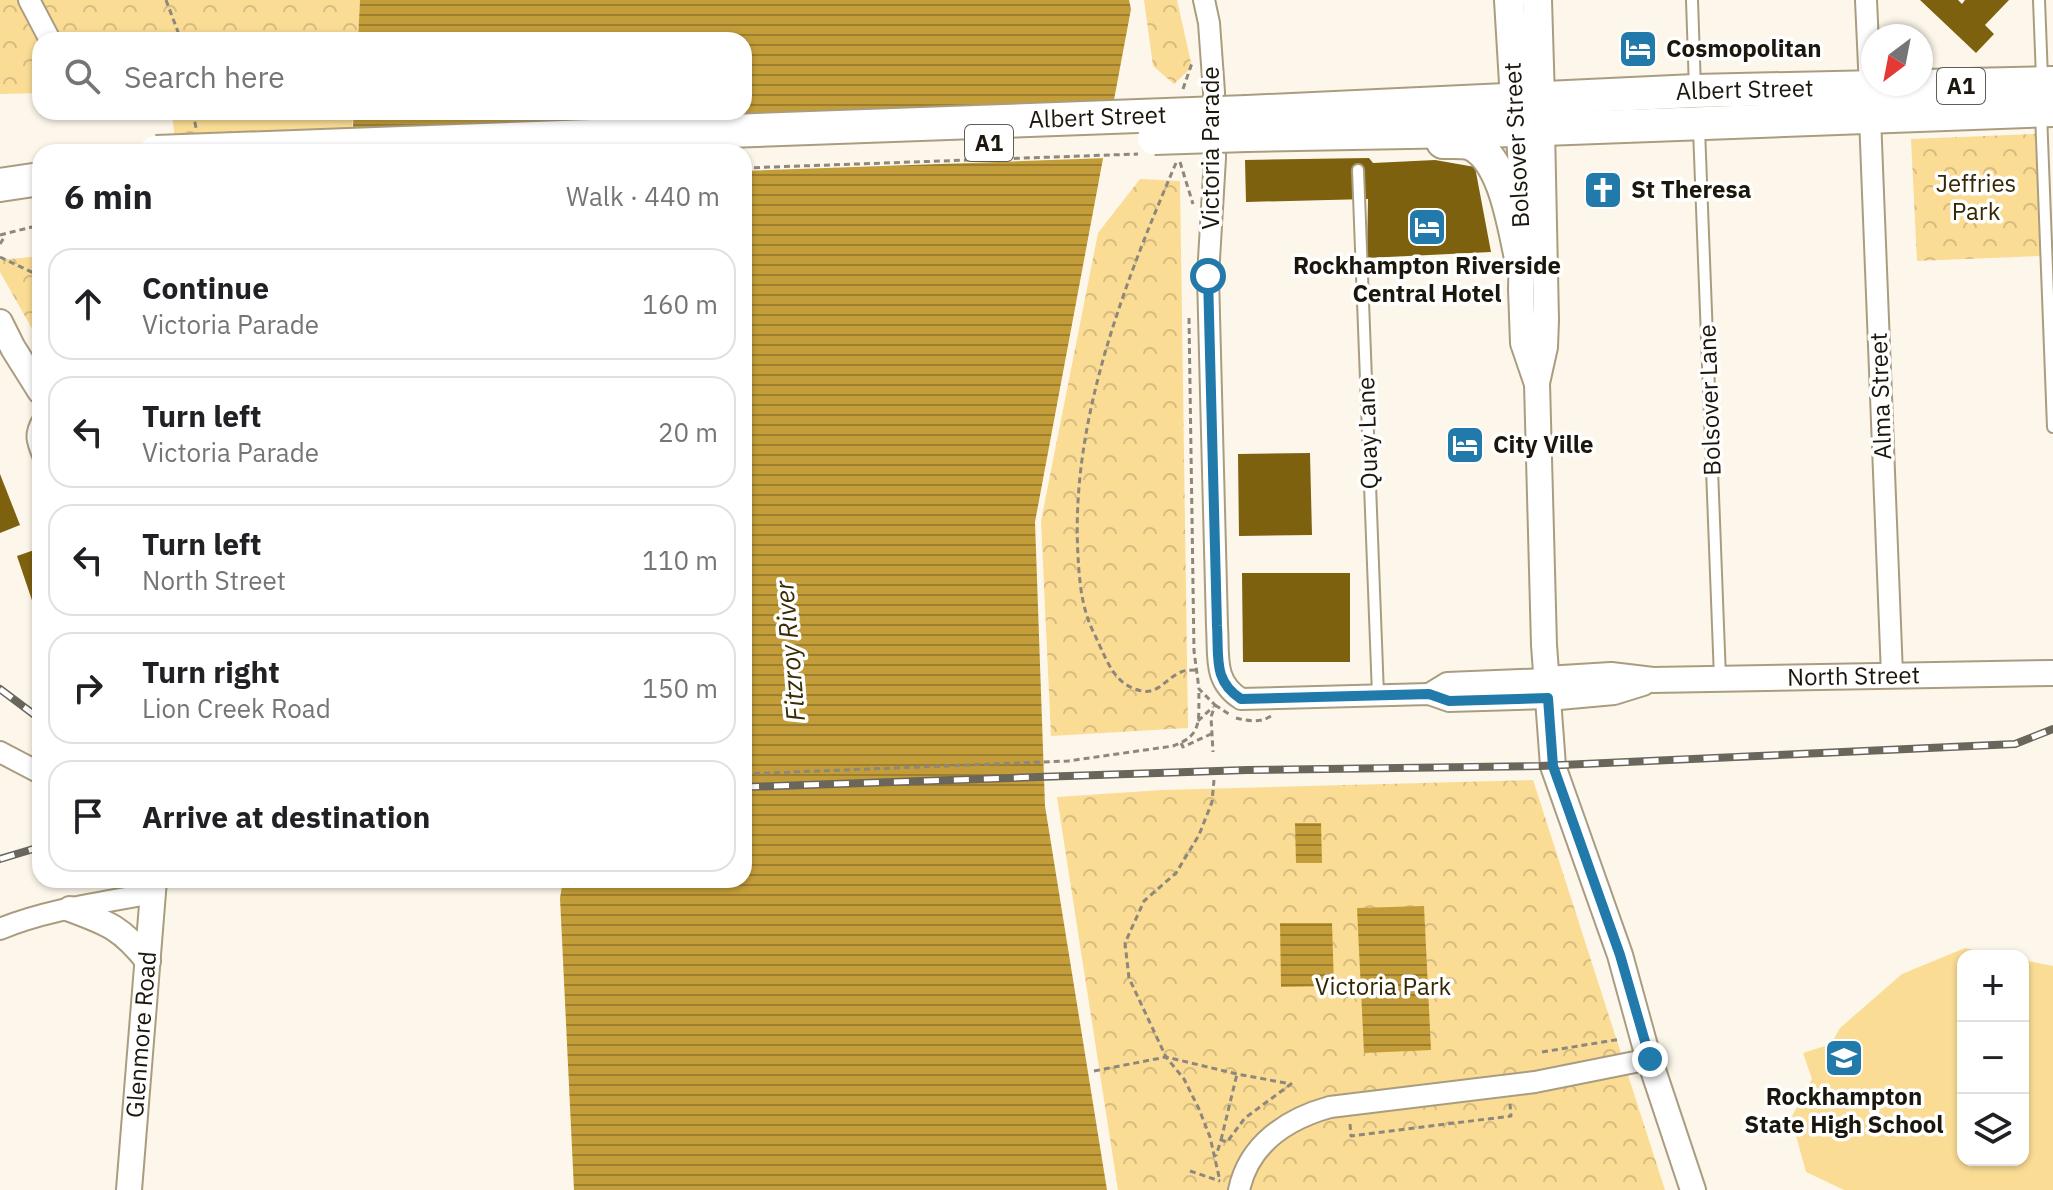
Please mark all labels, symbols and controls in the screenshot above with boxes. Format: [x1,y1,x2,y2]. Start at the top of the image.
north arrow [1861,24,1933,96]
hotel icon: Cosmopolitan [1617,28,1659,70]
search box [32,32,752,120]
place label: Cosmopolitan [1666,32,1822,64]
icon: search [60,54,104,98]
text: Search here [124,57,285,96]
street label: Bolsover Street [1496,61,1536,229]
street label: Victoria Parade [1194,66,1226,230]
road number: A1 [1937,68,1985,104]
street label: Albert Street [1675,71,1814,107]
street label: Albert Street [1028,98,1167,135]
road number: A1 [965,125,1013,161]
park label: Jeffries Park [1936,167,2016,227]
church icon: St Theresa [1582,169,1624,211]
place label: St Theresa [1631,173,1751,205]
text: 6 min [64,174,153,218]
text: Walk · 440 m [566,179,720,213]
hotel icon: Rockhampton Riverside Central Hotel [1406,206,1448,248]
place label: Rockhampton Riverside Central Hotel [1293,249,1561,309]
route start [1190,258,1226,294]
text: Continue [142,268,269,307]
icon: ahead [66,282,110,326]
text: 160 m [642,287,718,321]
text: Victoria Parade [142,307,319,341]
street label: Bolsover Lane [1690,324,1728,476]
street label: Alma Street [1862,332,1898,460]
street label: Quay Lane [1349,376,1385,490]
text: Turn left [142,396,261,435]
icon: left [66,410,110,454]
text: 20 m [658,415,718,449]
hotel icon: City Ville [1444,424,1486,466]
place label: City Ville [1493,428,1593,460]
text: Victoria Parade [142,435,319,469]
text: Turn left [142,524,261,563]
icon: left [66,538,110,582]
text: 110 m [642,543,718,577]
text: North Street [142,563,286,597]
water label: Fitzroy River [766,578,812,723]
text: Turn right [142,652,280,691]
street label: North Street [1787,658,1920,693]
icon: right [66,666,110,710]
text: 150 m [642,671,718,705]
text: Lion Creek Road [142,691,331,725]
icon: arrive [66,794,110,838]
text: Arrive at destination [142,797,430,836]
street label: Glenmore Road [118,950,163,1119]
map controls [1957,950,2029,1166]
button: + [1957,950,2029,1022]
park label: Victoria Park [1315,970,1452,1002]
button: − [1957,1022,2029,1094]
school or university icon: Rockhampton State High School [1823,1037,1865,1079]
route end [1632,1041,1668,1077]
place label: Rockhampton State High School [1744,1080,1944,1140]
button: layers [1957,1094,2029,1166]

